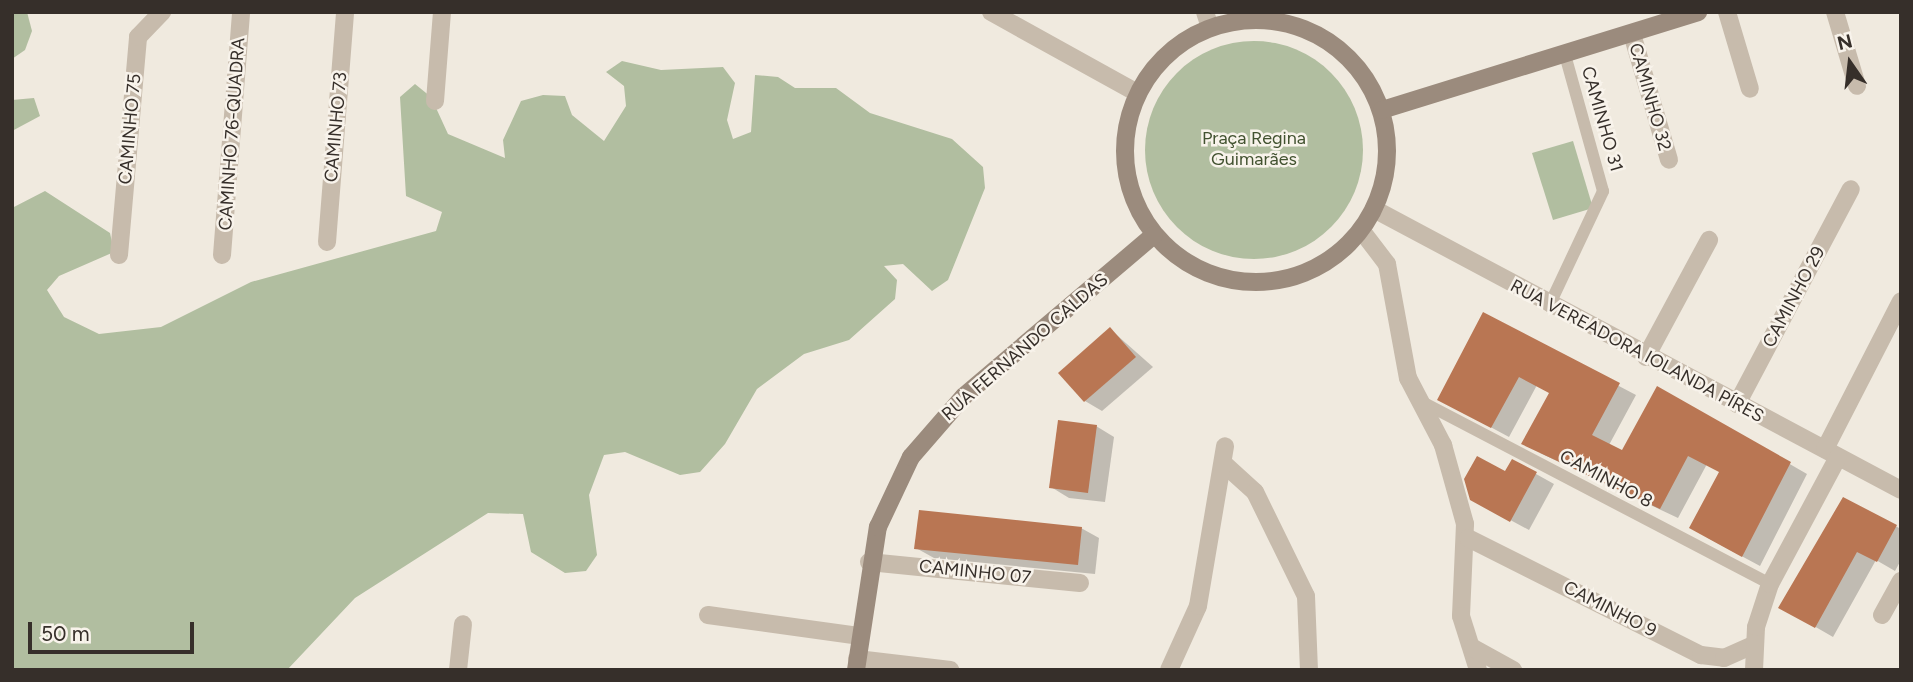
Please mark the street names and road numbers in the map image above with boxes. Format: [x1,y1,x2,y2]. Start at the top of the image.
street label: CAMINHO 76-QUADRA [214,37,250,231]
street label: CAMINHO 32 [1624,41,1676,153]
street label: CAMINHO 31 [1577,64,1627,174]
street label: CAMINHO 73 [320,71,352,183]
street label: CAMINHO 75 [114,73,146,185]
street label: CAMINHO 29 [1758,243,1830,351]
street label: RUA FERNANDO CALDAS [937,269,1113,425]
street label: RUA VEREADORA IOLANDA PÍRES [1507,275,1767,427]
street label: CAMINHO 8 [1556,445,1656,513]
street label: CAMINHO 07 [918,555,1032,589]
street label: CAMINHO 9 [1560,576,1660,642]

